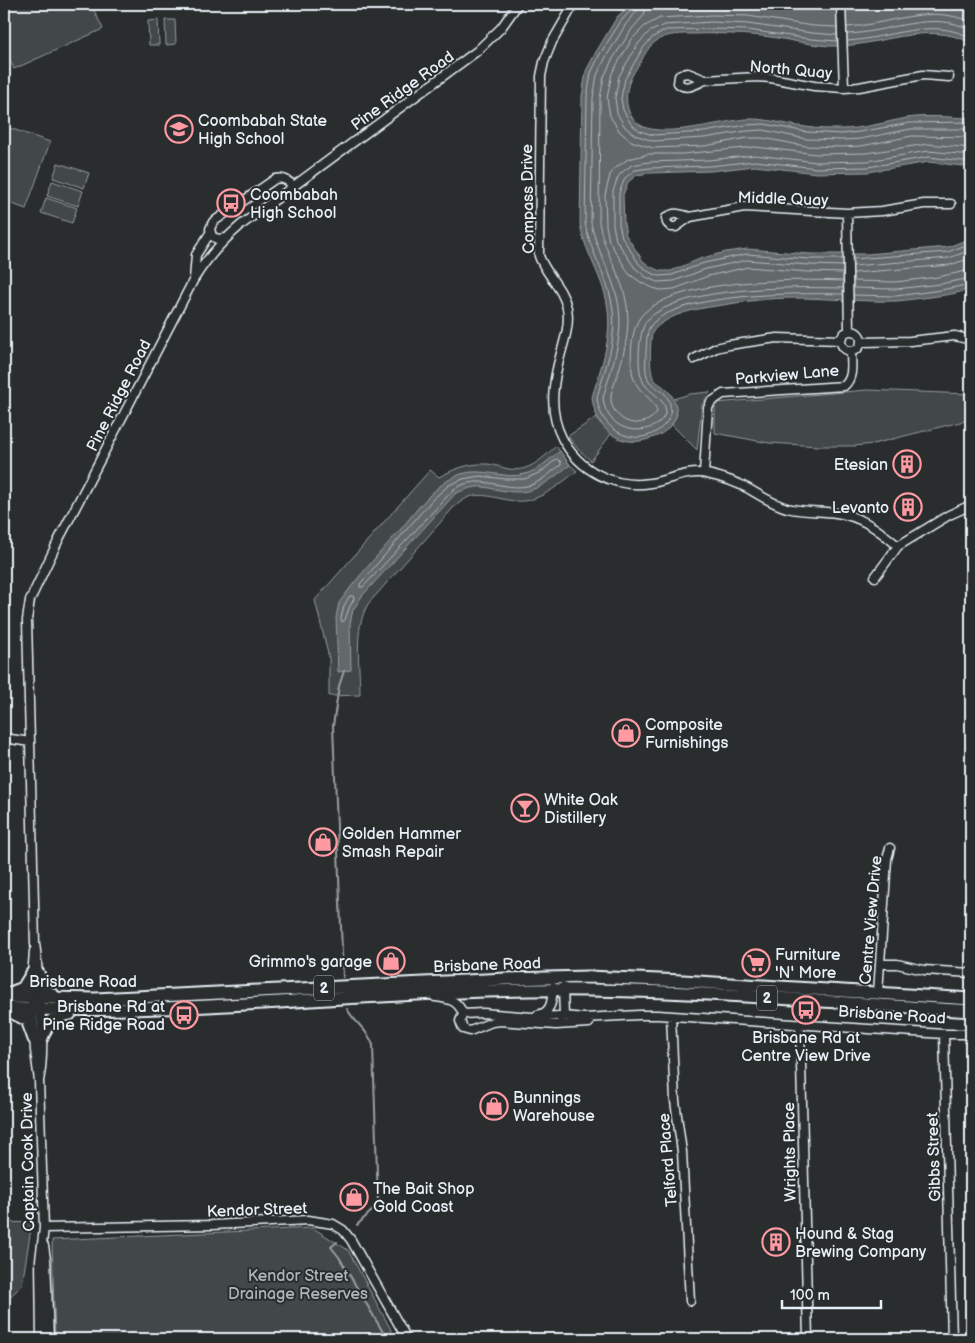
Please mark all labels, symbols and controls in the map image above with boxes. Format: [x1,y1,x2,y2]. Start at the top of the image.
street label: Pine Ridge Road [348,47,458,135]
street label: North Quay [749,57,834,84]
place label: Coombabah State High School [198,112,328,149]
school or university icon: Coombabah State High School [164,114,194,144]
street label: Compass Drive [518,143,539,254]
place label: Coombabah High School [250,186,338,223]
bus stop icon: Coombabah High School [216,188,246,218]
street label: Middle Quay [737,188,829,211]
street label: Pine Ridge Road [83,337,156,455]
street label: Parkview Lane [734,361,840,390]
building icon: Etesian [892,449,922,479]
place label: Etesian [834,456,888,475]
building icon: Levanto [893,492,923,522]
place label: Levanto [832,499,889,518]
place label: Composite Furnishings [645,716,729,753]
shop icon: Composite Furnishings [611,718,641,748]
place label: White Oak Distillery [544,791,618,828]
bar icon: White Oak Distillery [510,793,540,823]
place label: Golden Hammer Smash Repair [342,825,461,862]
shop icon: Golden Hammer Smash Repair [308,827,338,857]
street label: Centre View Drive [856,854,887,985]
shop icon: Grimmo's garage [376,946,406,976]
place label: Furniture 'N' More [775,946,841,983]
supermarket icon: Furniture 'N' More [741,948,771,978]
place label: Grimmo's garage [249,953,373,972]
street label: Brisbane Road [433,954,541,977]
street label: Brisbane Road [29,973,137,992]
road number: 2 [314,976,334,1000]
road number: 2 [757,986,777,1010]
bus stop icon: Brisbane Rd at Centre View Drive [791,995,821,1025]
place label: Brisbane Rd at Pine Ridge Road [42,998,165,1035]
bus stop icon: Brisbane Rd at Pine Ridge Road [169,1000,199,1030]
street label: Brisbane Road [837,1002,946,1029]
place label: Brisbane Rd at Centre View Drive [741,1029,871,1066]
place label: Bunnings Warehouse [513,1089,595,1126]
shop icon: Bunnings Warehouse [479,1091,509,1121]
street label: Captain Cook Drive [18,1092,39,1232]
street label: Wrights Place [780,1101,801,1202]
street label: Telford Place [655,1112,682,1207]
street label: Gibbs Street [923,1112,946,1202]
place label: The Bait Shop Gold Coast [373,1180,474,1217]
shop icon: The Bait Shop Gold Coast [339,1182,369,1212]
street label: Kendor Street [206,1199,308,1222]
place label: Hound & Stag Brewing Company [795,1225,927,1262]
building icon: Hound & Stag Brewing Company [761,1227,791,1257]
park label: Kendor Street Drainage Reserves [228,1267,368,1304]
scale bar [782,1278,881,1310]
text: 100 m [790,1286,830,1305]

